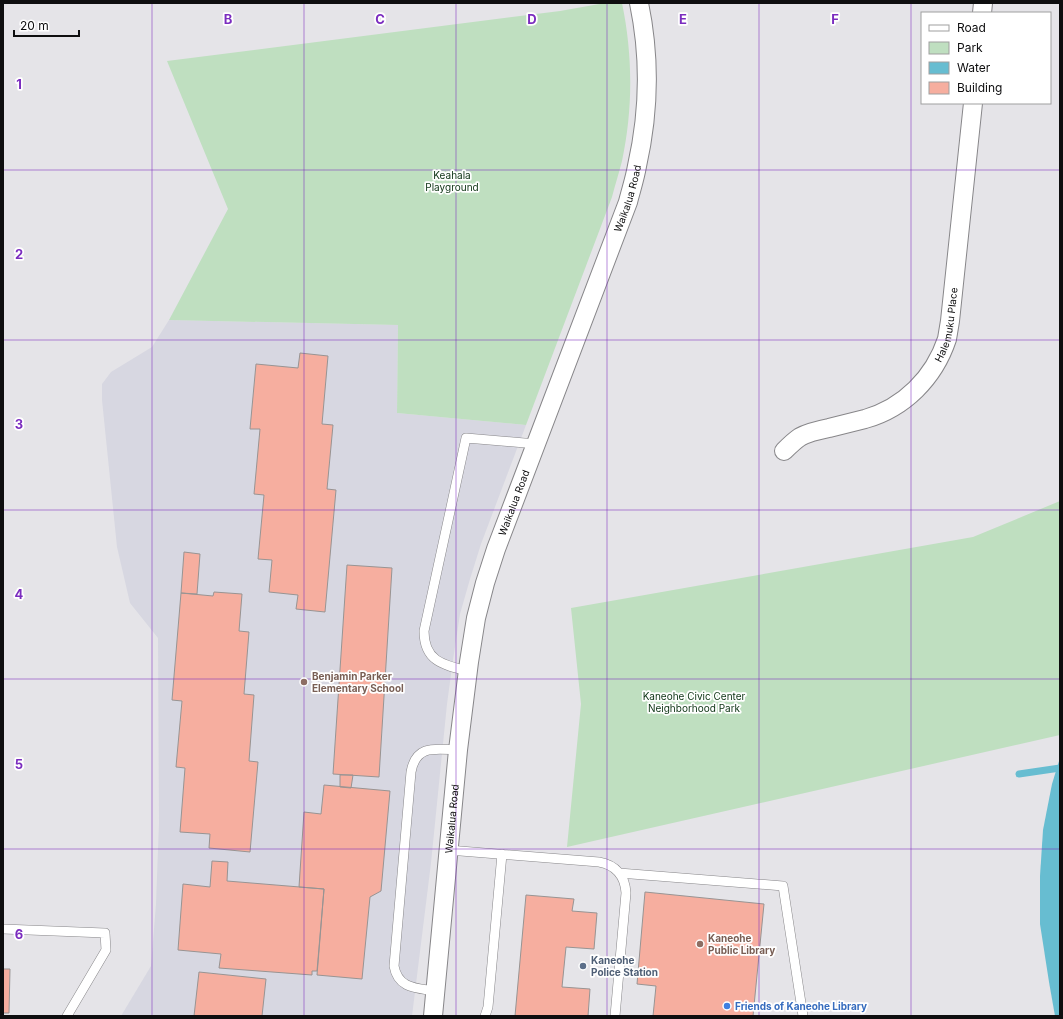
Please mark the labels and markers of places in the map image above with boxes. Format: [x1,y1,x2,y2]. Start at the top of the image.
place label: Benjamin Parker Elementary School [312,670,404,695]
marker: Benjamin Parker Elementary School [299,677,309,687]
place label: Kaneohe Public Library [708,932,775,957]
marker: Kaneohe Public Library [695,939,705,949]
place label: Kaneohe Police Station [591,954,658,978]
marker: Kaneohe Police Station [578,961,588,971]
place label: Friends of Kaneohe Library [735,1000,867,1013]
marker: Friends of Kaneohe Library [722,1001,732,1011]

